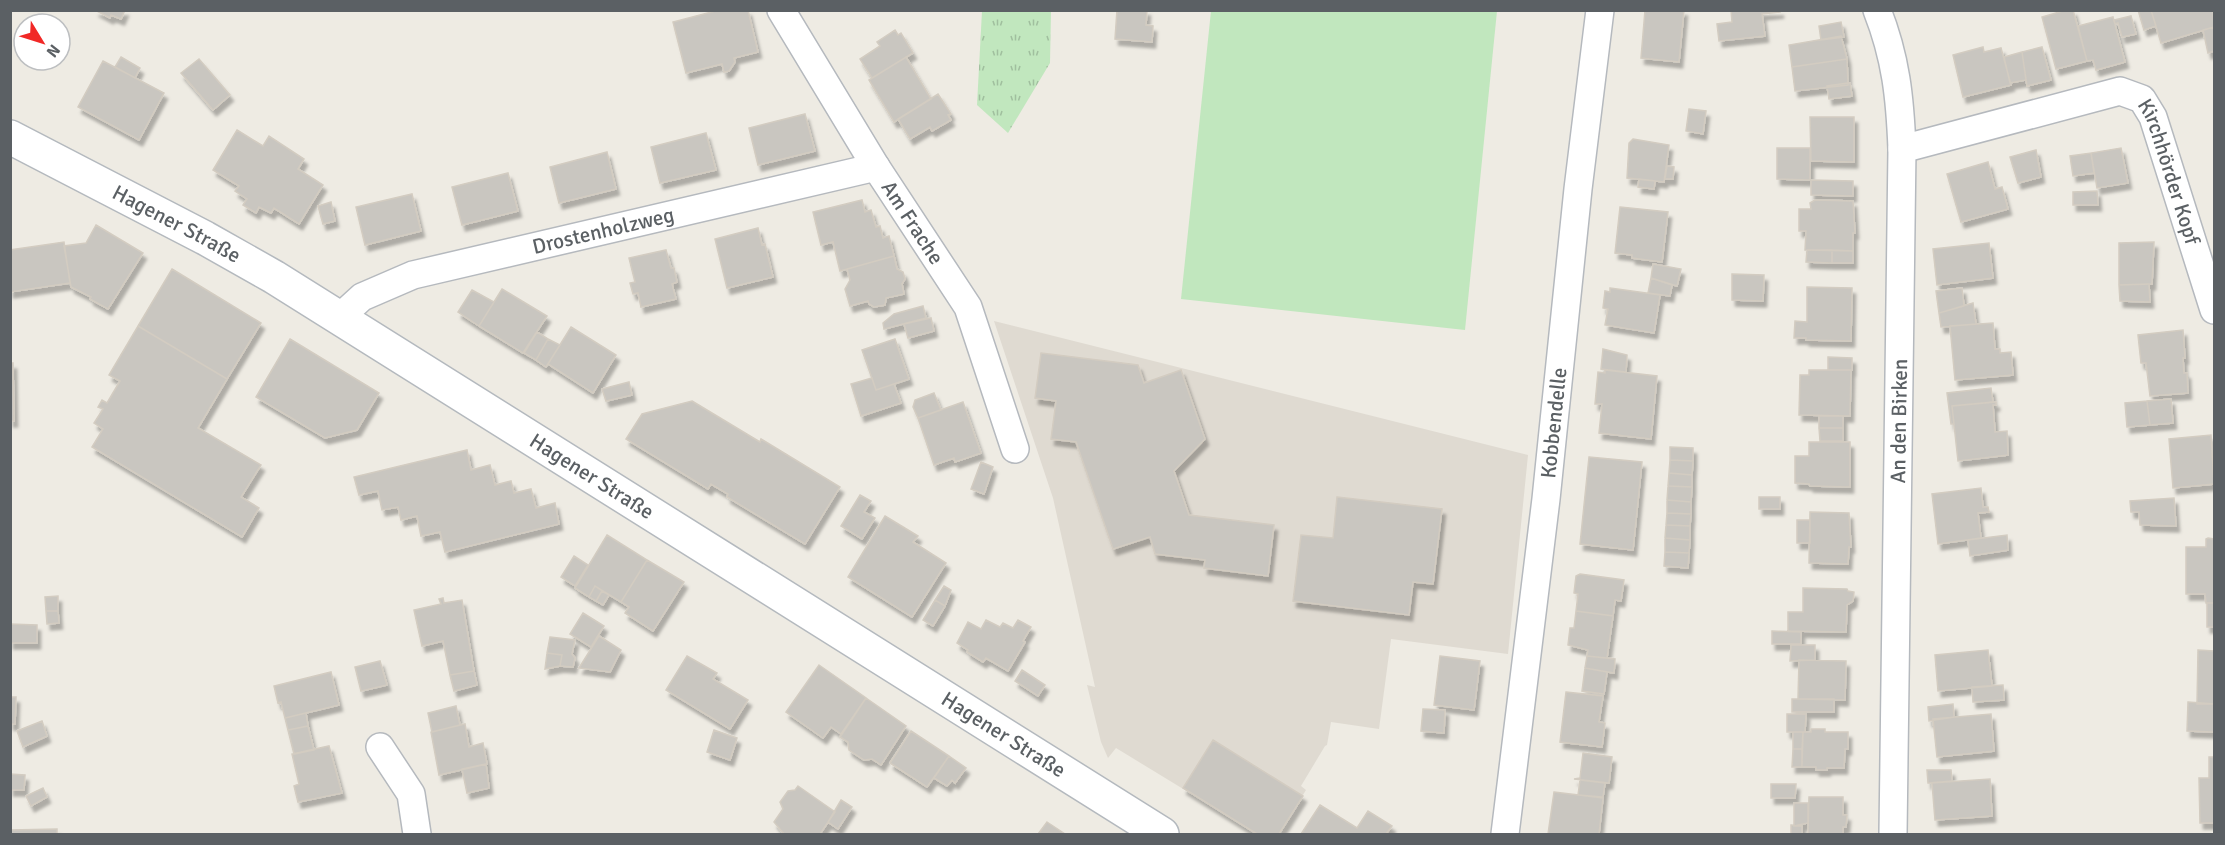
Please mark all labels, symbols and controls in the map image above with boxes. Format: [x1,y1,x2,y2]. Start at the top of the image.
north arrow [12,12,72,72]
text: N [42,40,64,61]
street label: Kirchhörder Kopf [2132,94,2206,249]
street label: Am Frache [876,176,949,269]
street label: Hagener Straße [108,179,246,269]
street label: Drostenholzweg [530,202,677,260]
street label: An den Birken [1885,358,1913,484]
street label: Kobbendelle [1535,366,1573,480]
street label: Hagener Straße [525,428,659,525]
street label: Hagener Straße [937,686,1070,783]

